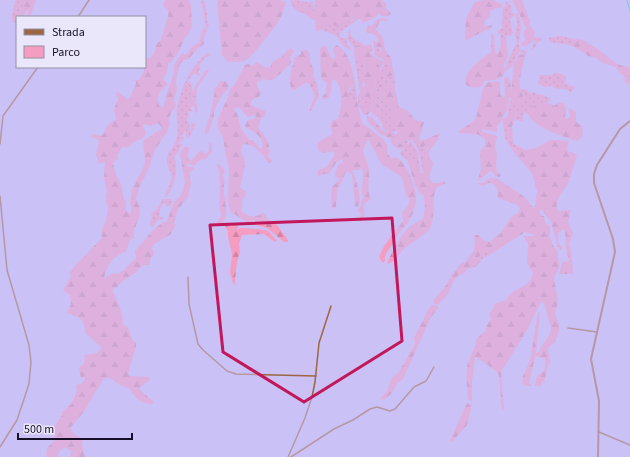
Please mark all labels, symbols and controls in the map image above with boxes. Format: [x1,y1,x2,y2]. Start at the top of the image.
legend [16,16,146,68]
text: Strada [52,24,85,41]
text: Parco [52,44,80,61]
scale bar [18,415,132,441]
text: 500 m [24,421,54,438]

